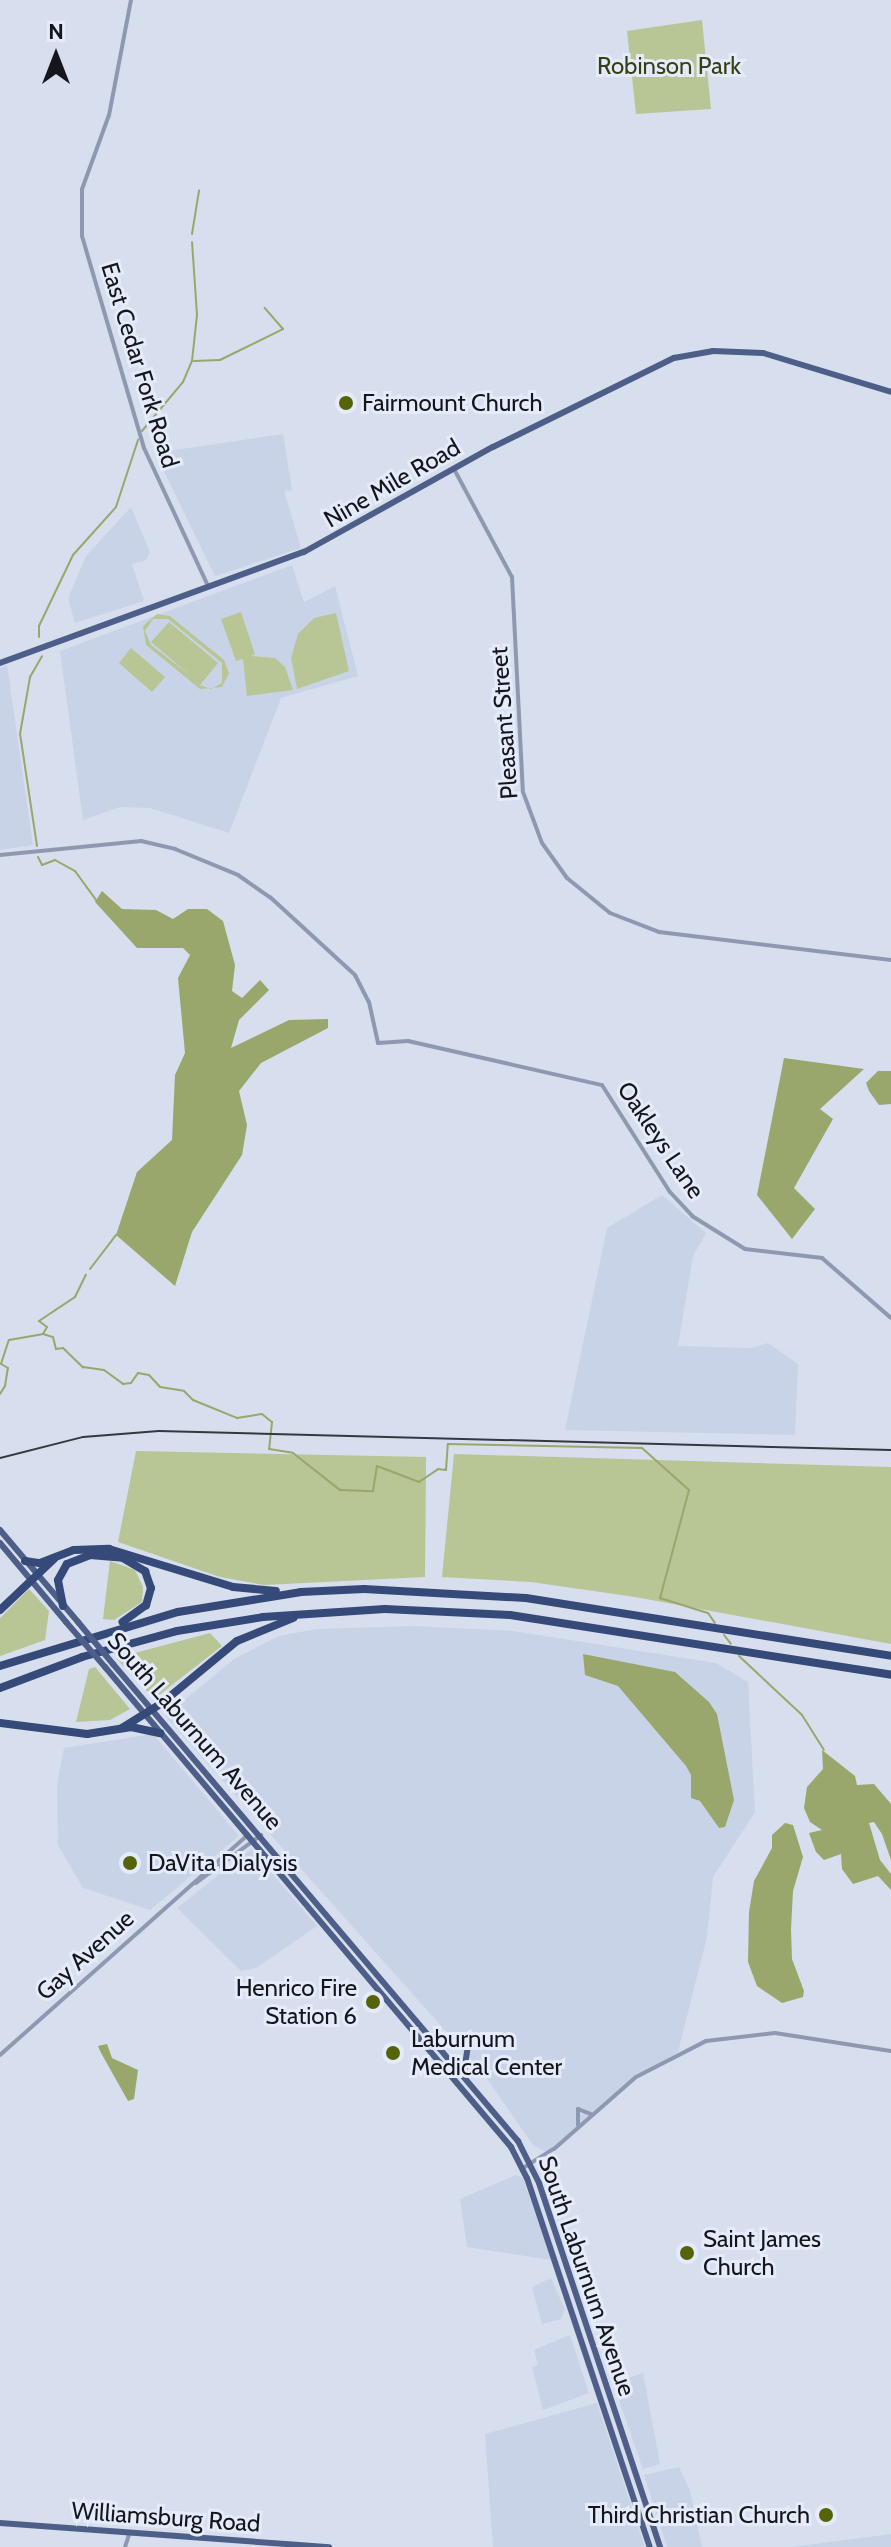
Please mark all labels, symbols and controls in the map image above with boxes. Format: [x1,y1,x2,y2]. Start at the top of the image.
north arrow [16,16,96,96]
text: N [48,18,64,45]
park label: Robinson Park [597,52,741,80]
street label: East Cedar Fork Road [95,259,185,471]
place label: Fairmount Church [362,389,542,417]
marker: Fairmount Church [337,394,355,412]
street label: Nine Mile Road [319,432,465,534]
street label: Pleasant Street [484,646,524,800]
street label: Oakleys Lane [611,1076,711,1204]
street label: South Laburnum Avenue [102,1627,288,1835]
place label: DaVita Dialysis [148,1849,297,1877]
marker: DaVita Dialysis [119,1852,141,1874]
street label: Gay Avenue [30,1904,140,2006]
place label: Henrico Fire Station 6 [236,1974,357,2030]
marker: Henrico Fire Station 6 [364,1993,382,2011]
place label: Laburnum Medical Center [411,2025,562,2081]
marker: Laburnum Medical Center [382,2042,404,2064]
street label: South Laburnum Avenue [532,2152,642,2400]
place label: Saint James Church [703,2225,821,2281]
marker: Saint James Church [678,2244,696,2262]
street label: Williamsburg Road [71,2496,261,2538]
place label: Third Christian Church [588,2501,810,2529]
marker: Third Christian Church [817,2506,835,2524]

